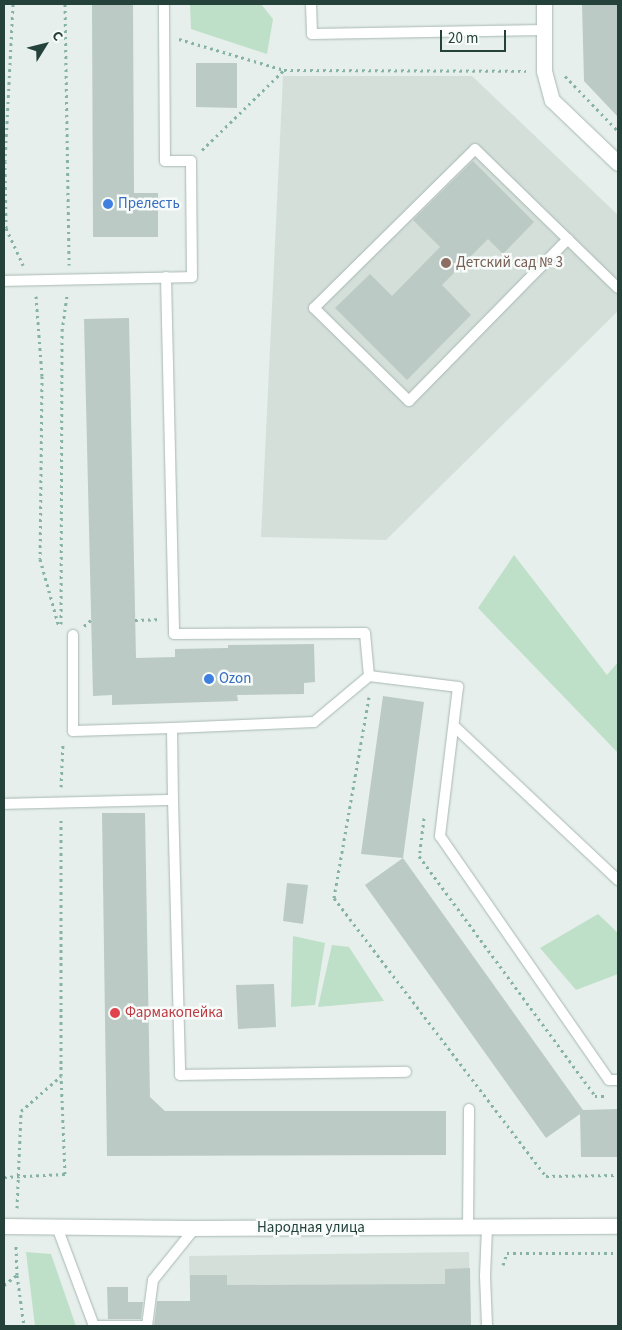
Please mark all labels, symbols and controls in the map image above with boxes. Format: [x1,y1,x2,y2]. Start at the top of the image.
north arrow [20,20,70,70]
scale bar [442,20,508,52]
text: С [47,27,68,45]
text: 20 m [448,28,478,49]
place label: Прелесть [118,195,180,213]
marker: Прелесть [102,198,114,210]
place label: Детский сад № 3 [456,254,563,272]
marker: Детский сад № 3 [440,257,452,269]
place label: Ozon [219,670,251,688]
marker: Ozon [203,673,215,685]
place label: Фармакопейка [125,1004,223,1022]
marker: Фармакопейка [109,1007,121,1019]
street label: Народная улица [257,1219,365,1237]

